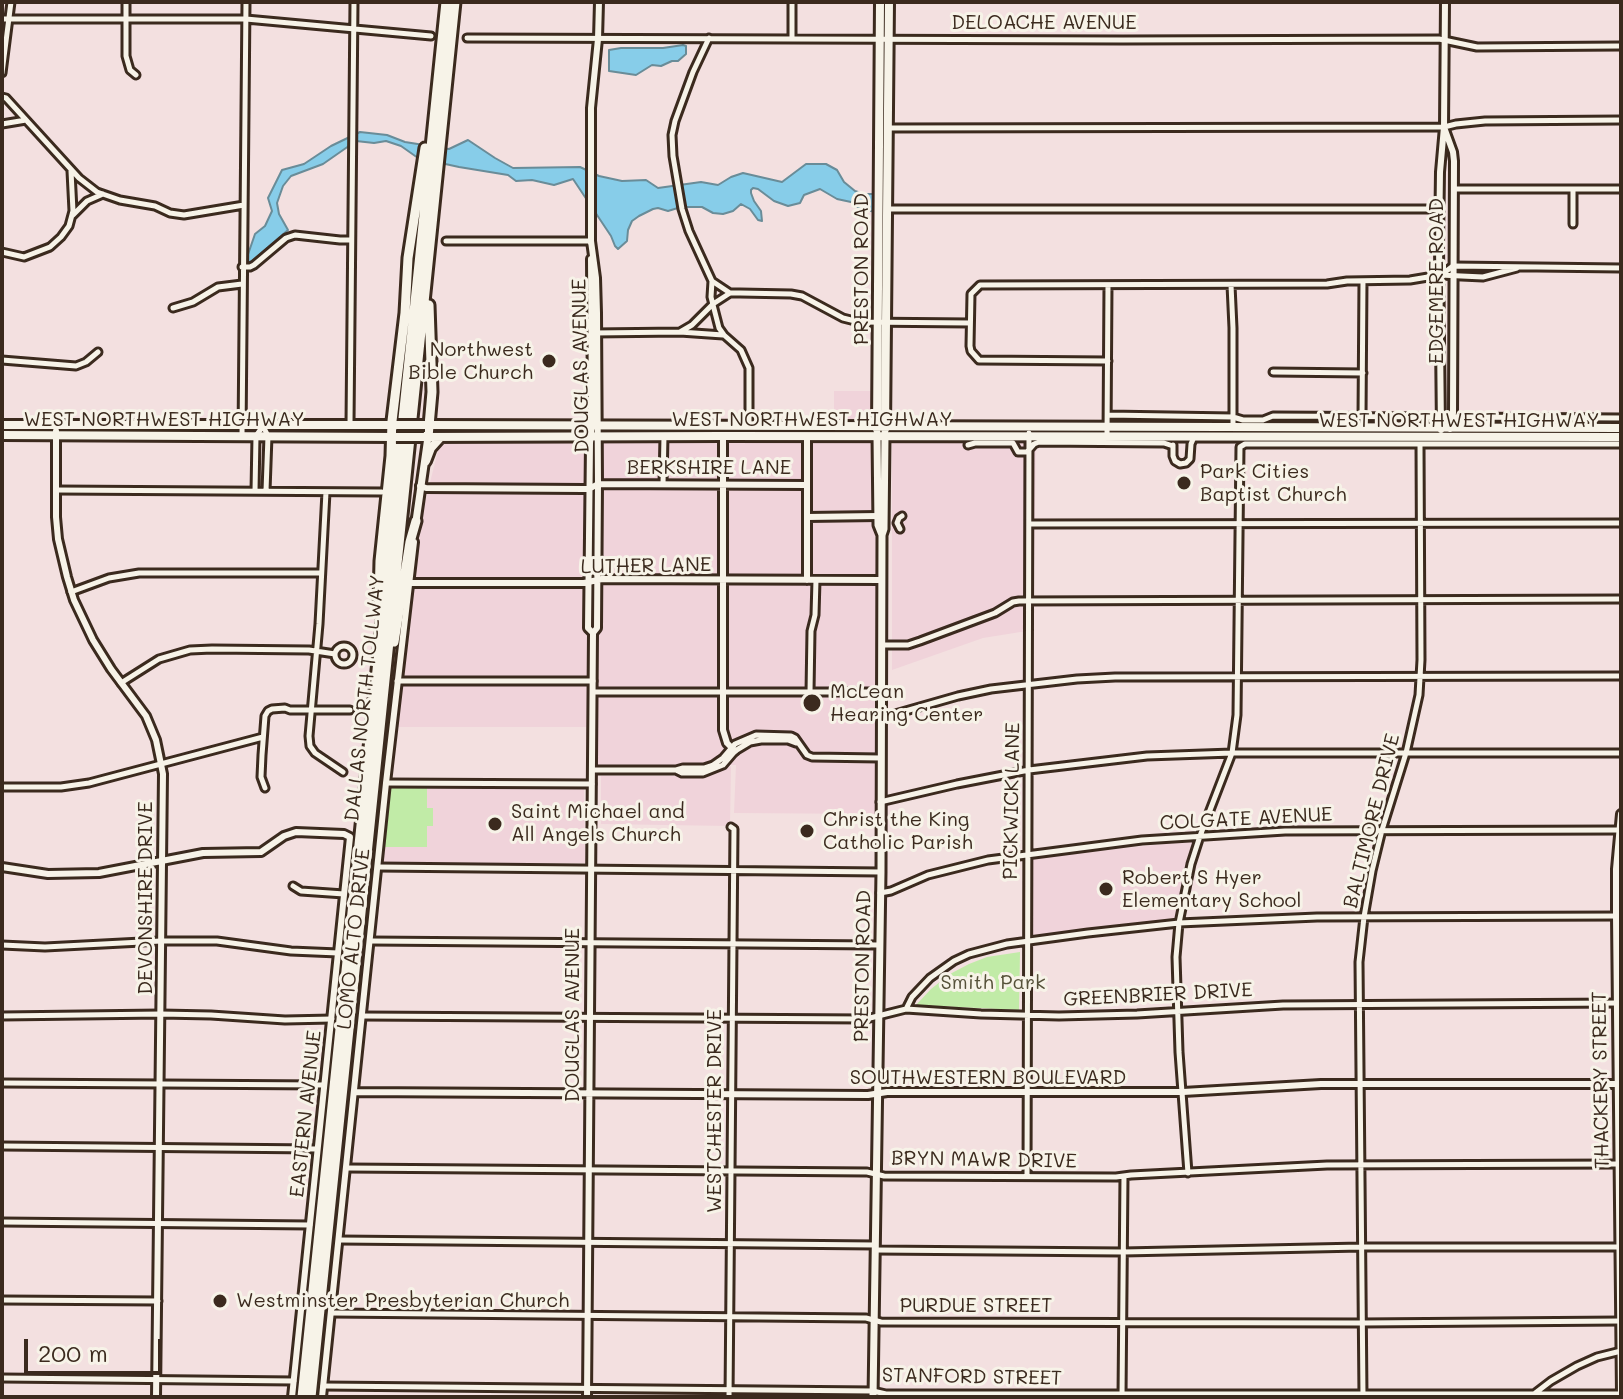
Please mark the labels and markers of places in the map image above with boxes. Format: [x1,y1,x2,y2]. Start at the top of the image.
place label: Northwest Bible Church [408,338,533,385]
marker: Northwest Bible Church [540,352,558,370]
place label: Park Cities Baptist Church [1200,460,1347,507]
marker: Park Cities Baptist Church [1175,474,1193,492]
place label: McLean Hearing Center [830,680,983,727]
marker: McLean Hearing Center [801,692,823,714]
place label: Saint Michael and All Angels Church [511,800,685,847]
place label: Christ the King Catholic Parish [823,808,973,855]
marker: Saint Michael and All Angels Church [486,815,504,833]
marker: Christ the King Catholic Parish [798,822,816,840]
place label: Robert S Hyer Elementary School [1122,866,1301,913]
marker: Robert S Hyer Elementary School [1097,880,1115,898]
place label: Westminster Presbyterian Church [236,1289,569,1313]
marker: Westminster Presbyterian Church [211,1292,229,1310]

